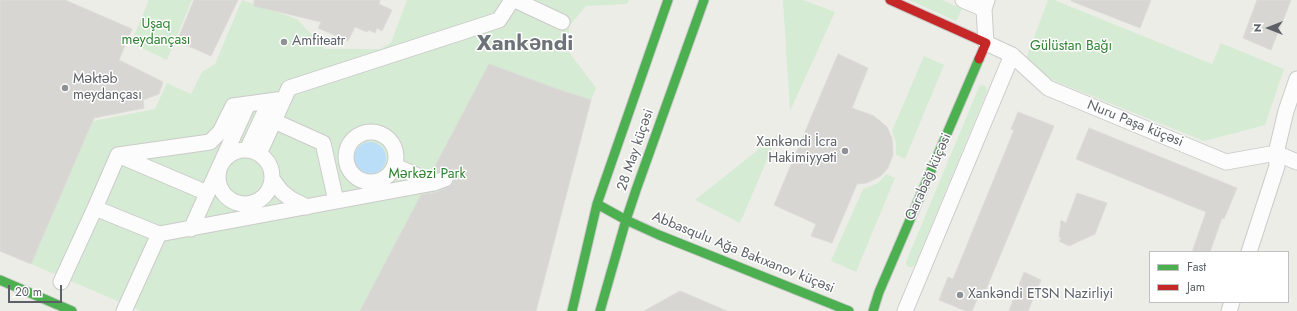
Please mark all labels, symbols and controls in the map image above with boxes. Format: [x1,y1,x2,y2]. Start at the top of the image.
north arrow [1249,8,1289,48]
park label: Uşaq meydançası [122,17,190,50]
text: N [1249,24,1265,32]
district label: Xankəndi [477,32,573,58]
place label: Amfiteatr [292,34,345,50]
marker: Amfiteatr [279,37,289,47]
park label: Gülüstan Bağı [1030,39,1112,55]
place label: Məktəb meydançası [73,72,142,104]
marker: Məktəb meydançası [60,83,70,93]
street label: Nuru Paşa küçəsi [1084,97,1186,151]
street label: 28 May küçəsi [614,107,658,193]
street label: Qarabağ küçəsi [902,131,956,223]
place label: Xankəndi İcra Hakimiyyəti [756,135,837,168]
marker: Xankəndi İcra Hakimiyyəti [840,146,850,156]
park label: Mərkəzi Park [388,167,466,183]
street label: Abbasqulu Ağa Bakıxanov küçəsi [649,209,837,297]
legend [1149,251,1289,303]
text: Fast [1187,258,1206,276]
scale bar [10,277,64,303]
text: Jam [1187,278,1205,296]
text: 20 m [15,283,42,301]
place label: Xankəndi ETSN Nazirliyi [968,287,1113,303]
marker: Xankəndi ETSN Nazirliyi [955,290,965,300]

